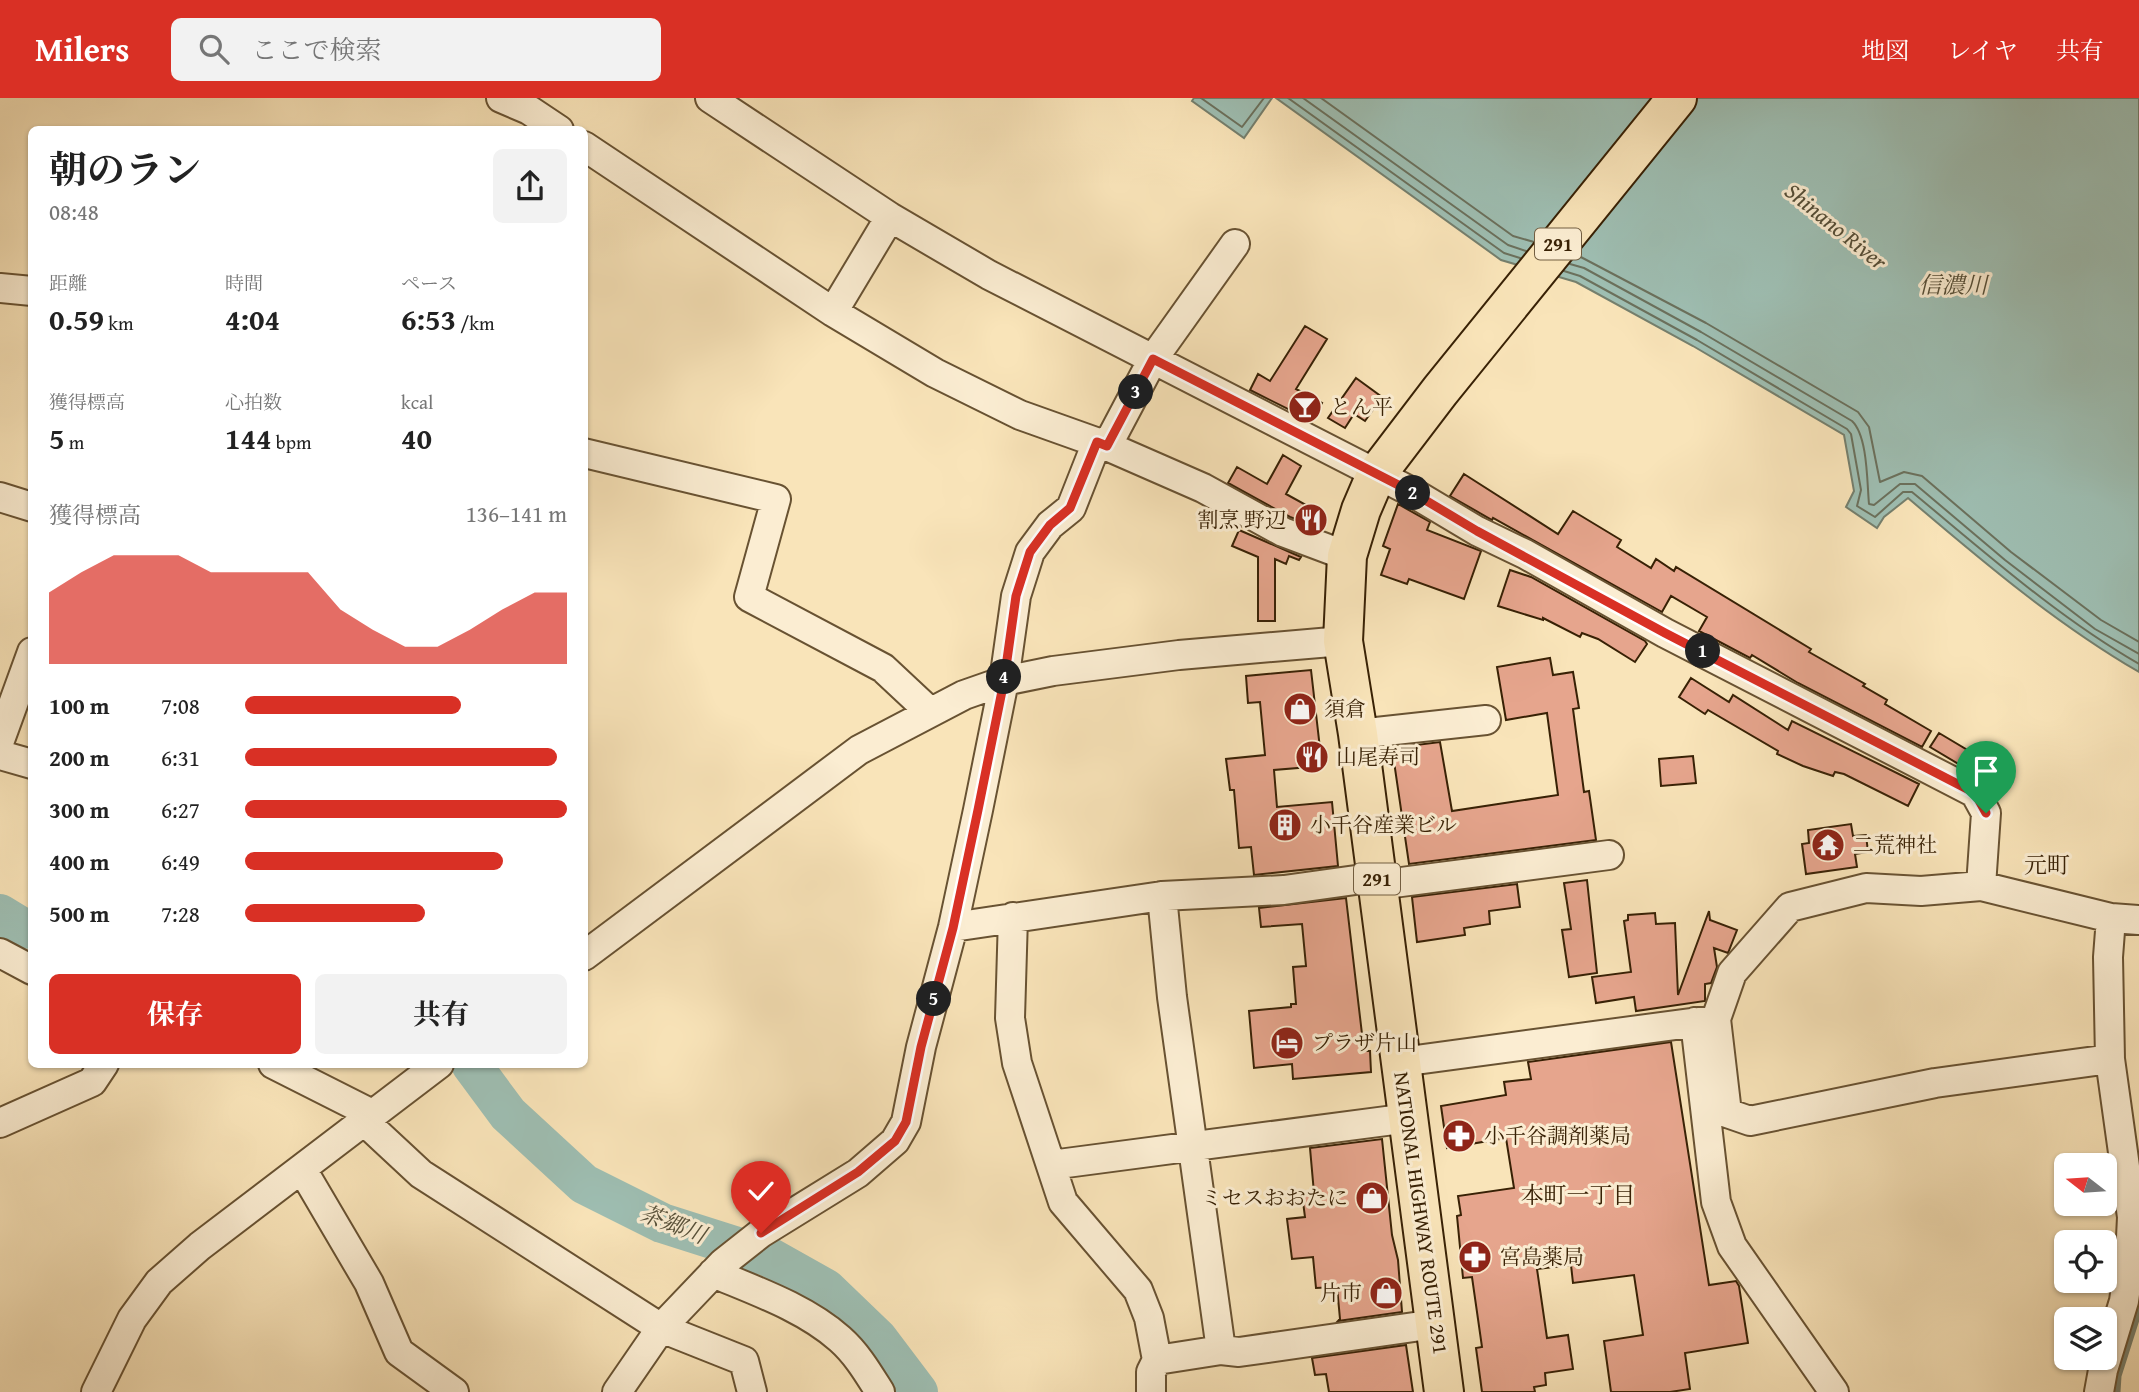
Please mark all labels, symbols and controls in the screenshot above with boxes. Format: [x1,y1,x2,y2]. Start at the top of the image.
search box [171,18,661,81]
text: Milers [35,25,129,73]
icon: search [195,30,233,68]
text: ここで検索 [251,30,381,69]
text: 地図 [1861,33,1909,68]
text: レイヤ [1947,33,2018,68]
text: 共有 [2056,33,2104,68]
text: 朝のラン [49,141,201,197]
button: share [493,149,567,223]
water label: Shinano River [1778,174,1895,278]
text: 08:48 [49,195,99,228]
road number: 291 [1535,228,1581,260]
water label: 信濃川 [1919,268,1991,301]
text: 距離 [49,269,87,297]
text: 時間 [225,269,263,297]
text: ペース [401,269,457,297]
text: 0.59 [49,297,104,341]
text: 4:04 [225,297,280,341]
text: 6:53 [401,297,456,341]
text: km [104,309,133,337]
text: /km [456,309,494,337]
pin: 3 [1118,374,1154,410]
text: 3 [1131,377,1140,405]
text: 獲得標高 [49,388,125,416]
text: 心拍数 [225,388,282,416]
text: kcal [401,388,433,416]
bar icon: とん平 [1286,388,1324,426]
place label: とん平 [1330,391,1393,422]
text: 5 [49,416,65,460]
text: 144 [225,416,272,460]
text: 40 [401,416,432,460]
text: m [65,428,84,456]
text: bpm [272,428,311,456]
pin: 2 [1396,476,1430,510]
text: 2 [1408,478,1417,506]
text: 136–141 m [466,497,567,530]
text: 獲得標高 [49,498,141,531]
restaurant icon: 割烹 野辺 [1292,501,1330,539]
place label: 割烹 野辺 [1197,504,1286,535]
pin: 1 [1686,634,1720,668]
text: 1 [1698,636,1707,664]
pin: 4 [986,660,1021,694]
text: 4 [999,662,1008,690]
text: 100 m [49,689,110,722]
text: 7:08 [161,689,200,722]
shop icon: 須倉 [1281,690,1319,728]
place label: 須倉 [1324,693,1366,724]
restaurant icon: 山尾寿司 [1293,738,1331,776]
text: 200 m [49,741,110,774]
text: 6:31 [161,741,200,774]
place label: 山尾寿司 [1336,741,1420,772]
pin [1956,741,2016,813]
icon: arrive [1967,752,2005,790]
text: 300 m [49,793,110,826]
text: 6:27 [161,793,200,826]
building icon: 小千谷産業ビル [1266,806,1304,844]
place label: 小千谷産業ビル [1310,809,1457,840]
temple icon: 二荒神社 [1809,826,1847,864]
place label: 二荒神社 [1853,829,1937,860]
text: 400 m [49,845,110,878]
text: 6:49 [161,845,200,878]
district label: 元町 [2024,848,2070,881]
road number: 291 [1354,864,1400,894]
text: 500 m [49,897,110,930]
text: 7:28 [161,897,200,930]
button: 保存 [49,974,301,1054]
button: 共有 [315,974,567,1054]
pin: 5 [916,982,951,1016]
text: 5 [929,984,938,1012]
hotel icon: プラザ片山 [1268,1024,1306,1062]
place label: プラザ片山 [1312,1027,1417,1058]
street label: NATIONAL HIGHWAY ROUTE 291 [1386,1070,1457,1356]
pharmacy icon: 小千谷調剤薬局 [1440,1117,1478,1155]
place label: 小千谷調剤薬局 [1484,1120,1631,1151]
north arrow [2054,1153,2118,1216]
map controls [2054,1153,2117,1370]
pin [731,1161,791,1233]
icon: check [742,1172,780,1210]
district label: 本町一丁目 [1521,1178,1636,1211]
shop icon: ミセスおおたに [1353,1179,1391,1217]
place label: ミセスおおたに [1201,1182,1348,1213]
water label: 茶郷川 [635,1196,714,1252]
button: locate [2054,1230,2117,1293]
pharmacy icon: 宮島薬局 [1456,1238,1494,1276]
place label: 宮島薬局 [1500,1241,1584,1272]
shop icon: 片市 [1367,1274,1405,1312]
place label: 片市 [1320,1277,1362,1308]
button: layers [2054,1307,2117,1370]

